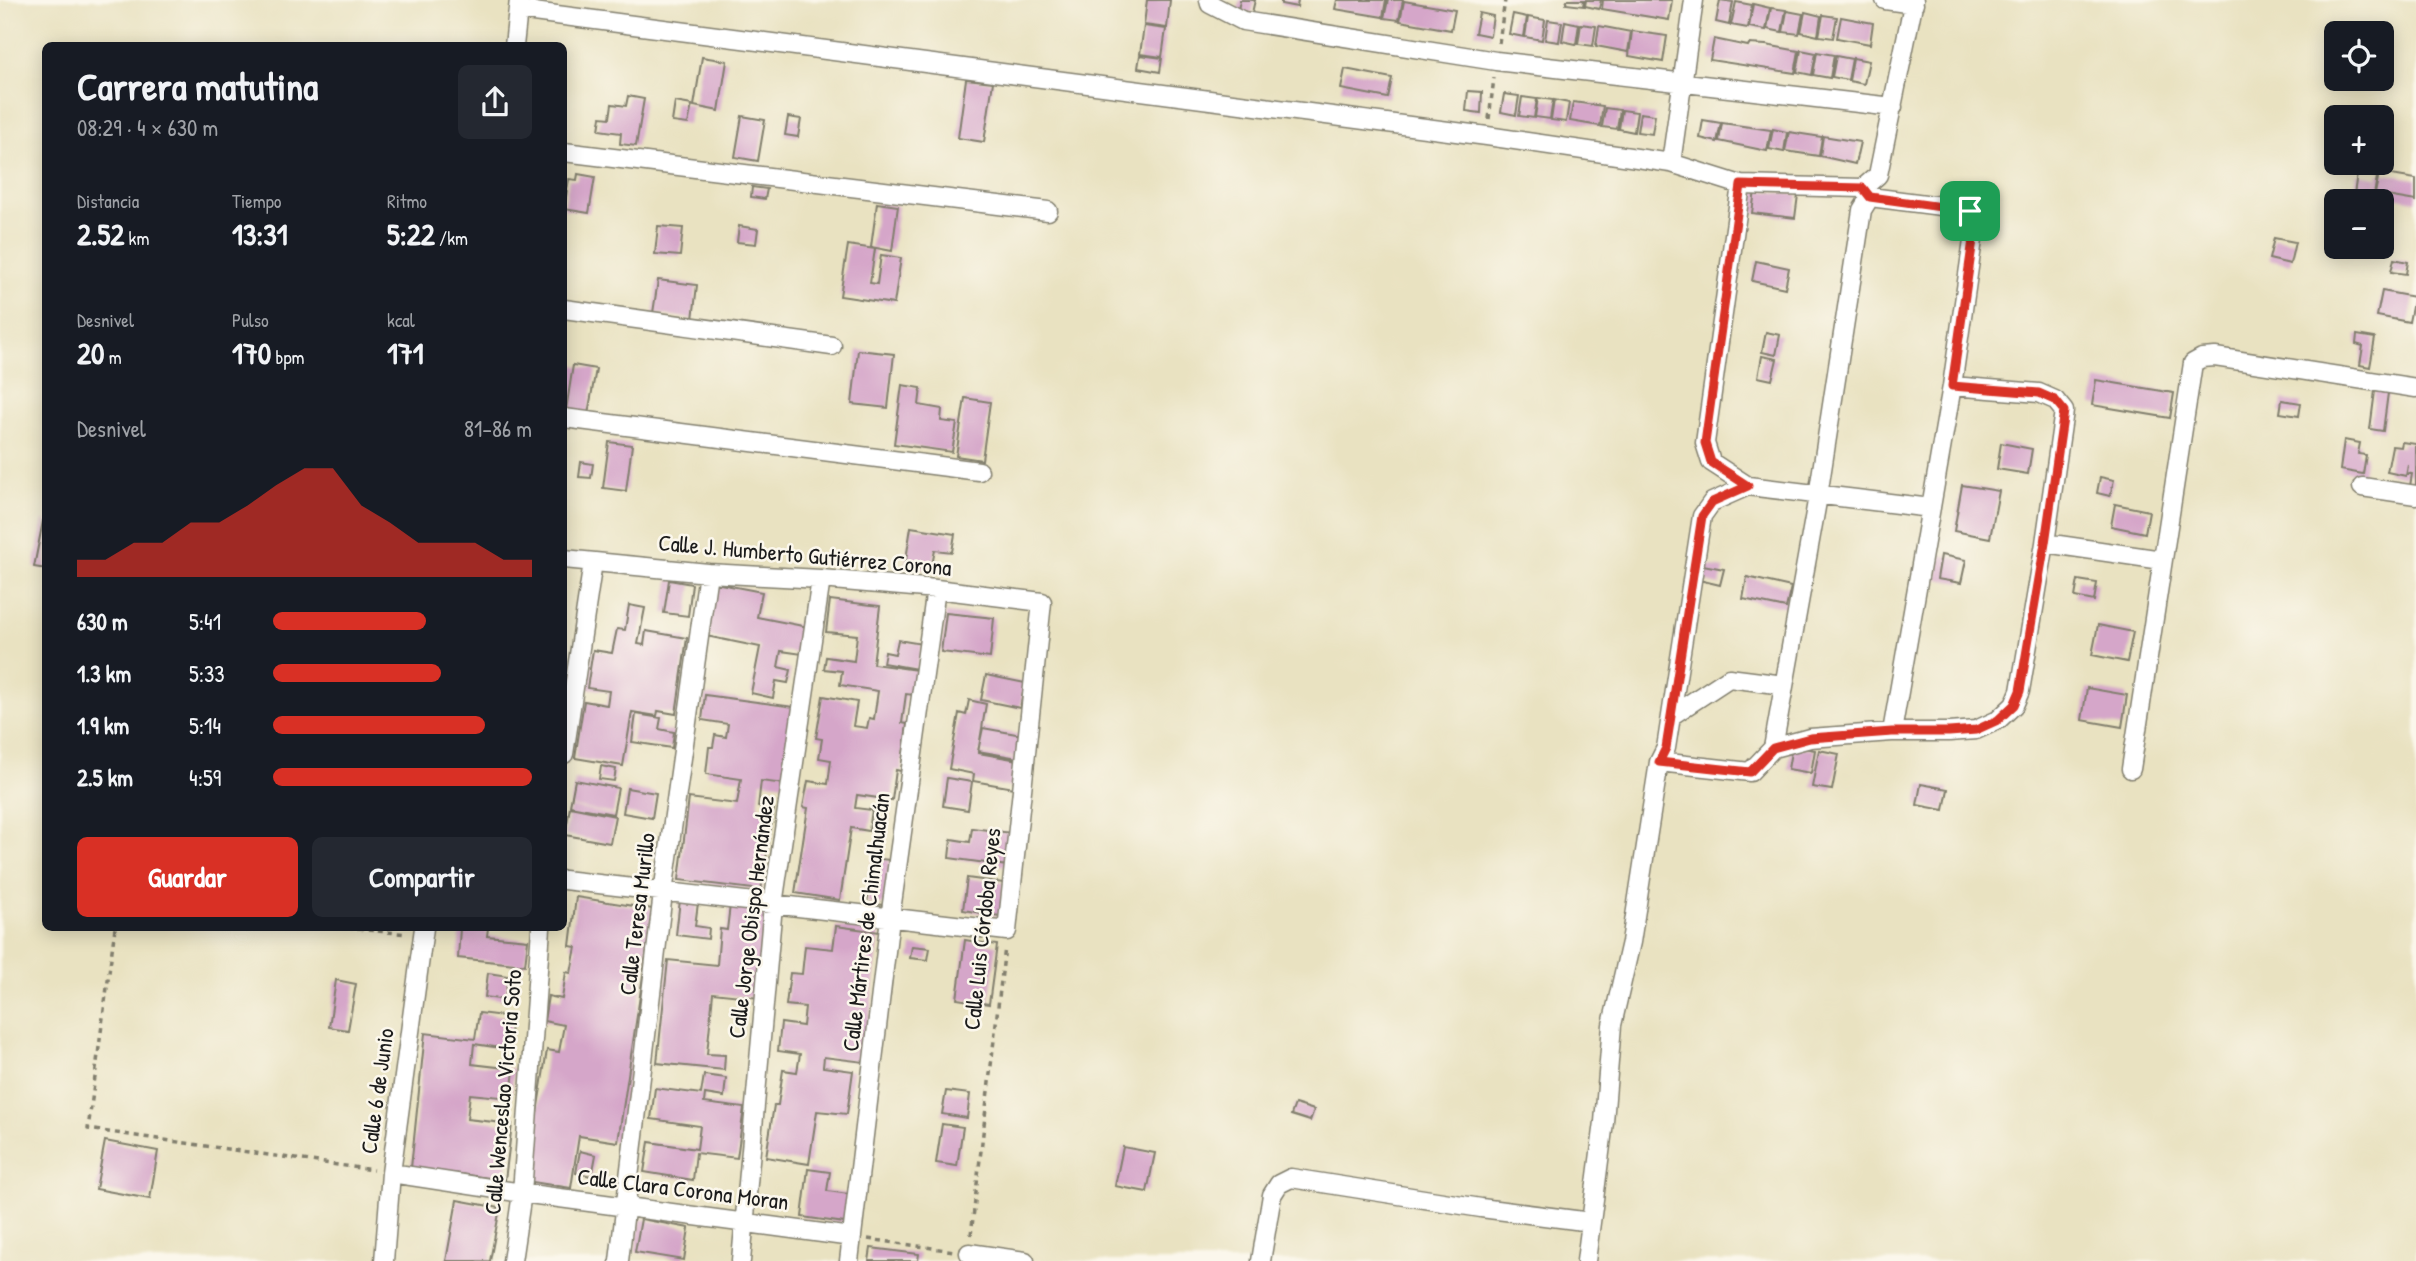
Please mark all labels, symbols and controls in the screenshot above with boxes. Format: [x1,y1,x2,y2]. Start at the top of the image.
map controls [2324,21,2394,259]
button: locate [2324,21,2394,91]
text: Carrera matutina [77,60,318,112]
button: share [458,65,532,139]
button: + [2324,105,2394,175]
text: 08:29 · 4 × 630 m [77,112,218,143]
pin [1940,181,2000,241]
text: Distancia [77,188,139,214]
text: Tiempo [232,188,281,214]
text: Ritmo [387,188,427,214]
button: − [2324,189,2394,259]
icon: arrive [1951,192,1989,230]
text: 2.52 [77,214,124,254]
text: 13:31 [232,214,288,254]
text: 5:22 [387,214,435,254]
text: km [124,225,149,251]
text: /km [435,225,468,251]
text: Desnivel [77,307,134,333]
text: Pulso [232,307,269,333]
text: kcal [387,307,415,333]
text: 20 [77,333,104,373]
text: 170 [232,333,271,373]
text: 171 [387,333,424,373]
text: m [104,344,122,370]
text: bpm [271,344,304,370]
text: Desnivel [77,413,146,444]
text: 81–86 m [464,413,532,444]
street label: Calle J. Humberto Gutiérrez Corona [657,526,953,583]
text: 630 m [77,606,128,637]
text: 5:41 [189,606,221,637]
text: 1.3 km [77,658,131,689]
text: 5:33 [189,658,225,689]
text: 1.9 km [77,710,129,741]
text: 5:14 [189,710,221,741]
text: 2.5 km [77,762,133,793]
text: 4:59 [189,762,221,793]
street label: Calle Mártires de Chimalhuacán [834,791,897,1053]
street label: Calle Jorge Obispo Hernández [720,794,781,1040]
street label: Calle Luis Córdoba Reyes [955,826,1008,1032]
street label: Calle Teresa Murillo [611,831,662,997]
button: Guardar [77,837,298,917]
button: Compartir [312,837,532,917]
street label: Calle Wenceslao Victoria Soto [476,968,529,1216]
street label: Calle 6 de Junio [352,1026,401,1156]
street label: Calle Clara Corona Moran [576,1160,791,1217]

